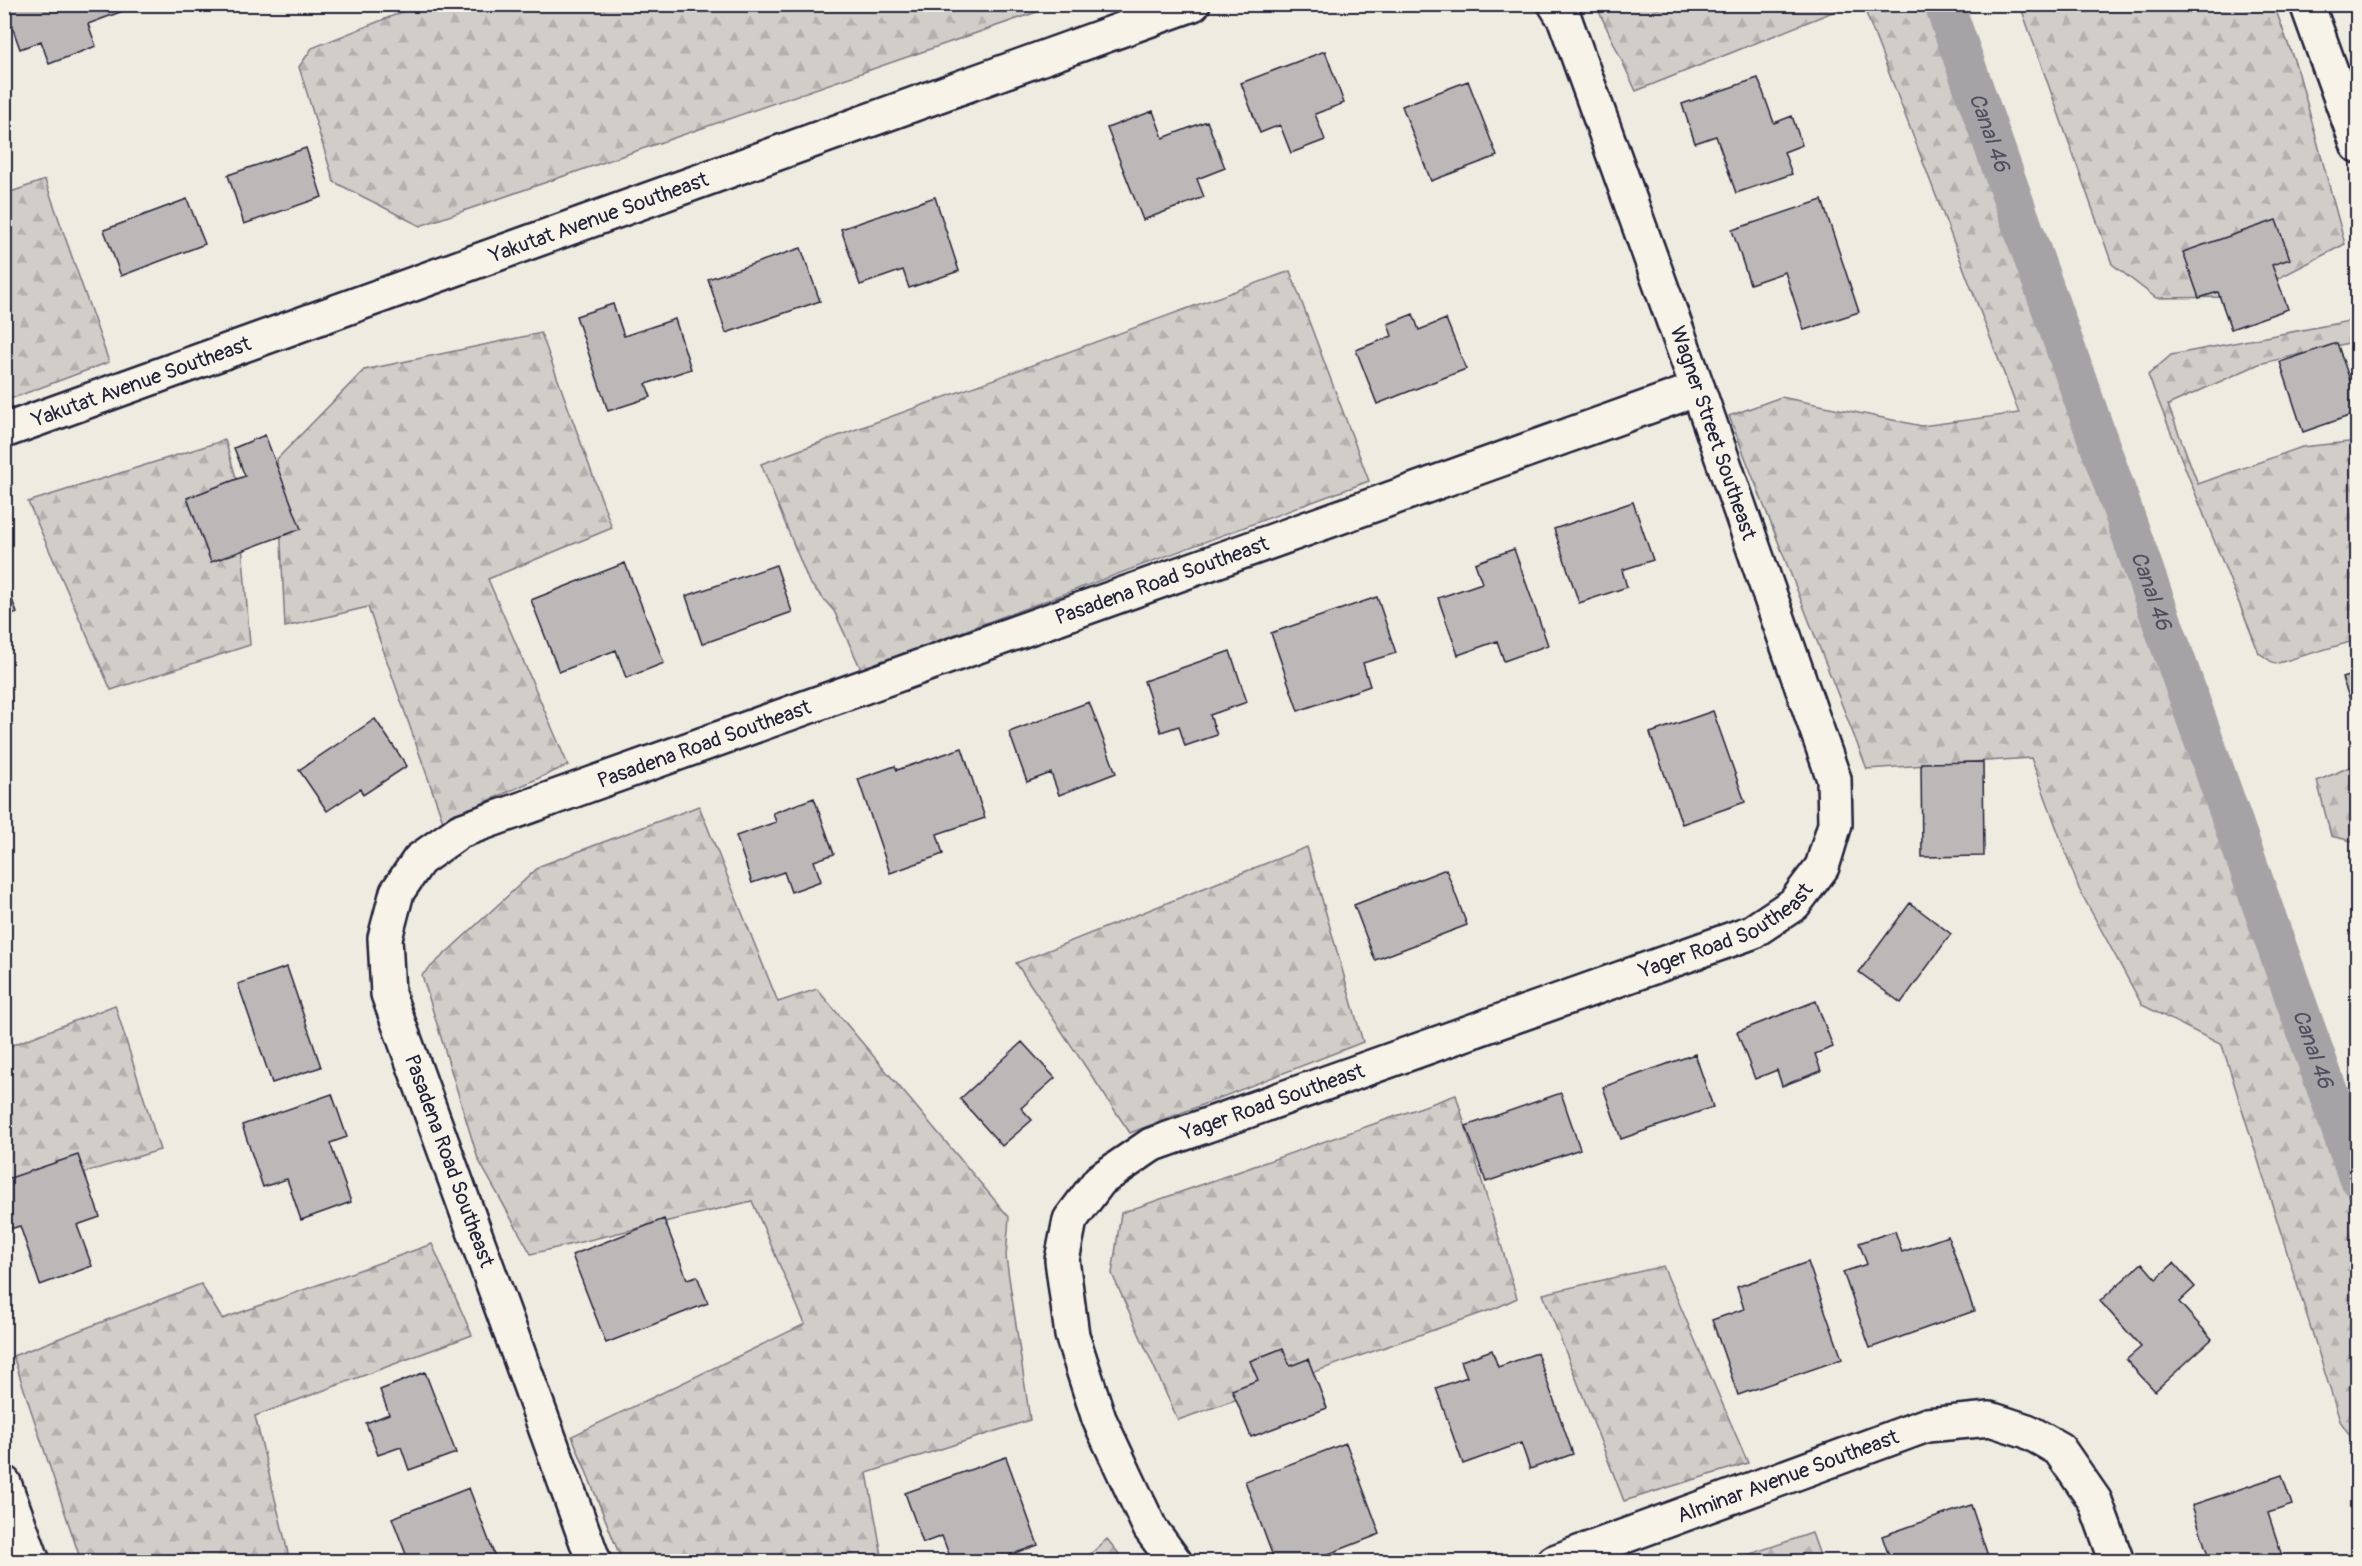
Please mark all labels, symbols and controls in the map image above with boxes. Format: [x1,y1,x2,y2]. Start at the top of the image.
water label: Canal 46 [1963,89,2016,176]
street label: Yakutat Avenue Southeast [485,166,712,269]
street label: Wagner Street Southeast [1664,322,1762,544]
street label: Yakutat Avenue Southeast [27,330,255,434]
street label: Pasadena Road Southeast [1051,530,1273,631]
water label: Canal 46 [2124,547,2178,635]
street label: Pasadena Road Southeast [594,693,815,794]
street label: Yager Road Southeast [1634,877,1819,985]
water label: Canal 46 [2286,1006,2340,1093]
street label: Pasadena Road Southeast [398,1051,500,1272]
street label: Yager Road Southeast [1176,1057,1368,1147]
street label: Alminar Avenue Southeast [1673,1423,1903,1529]

